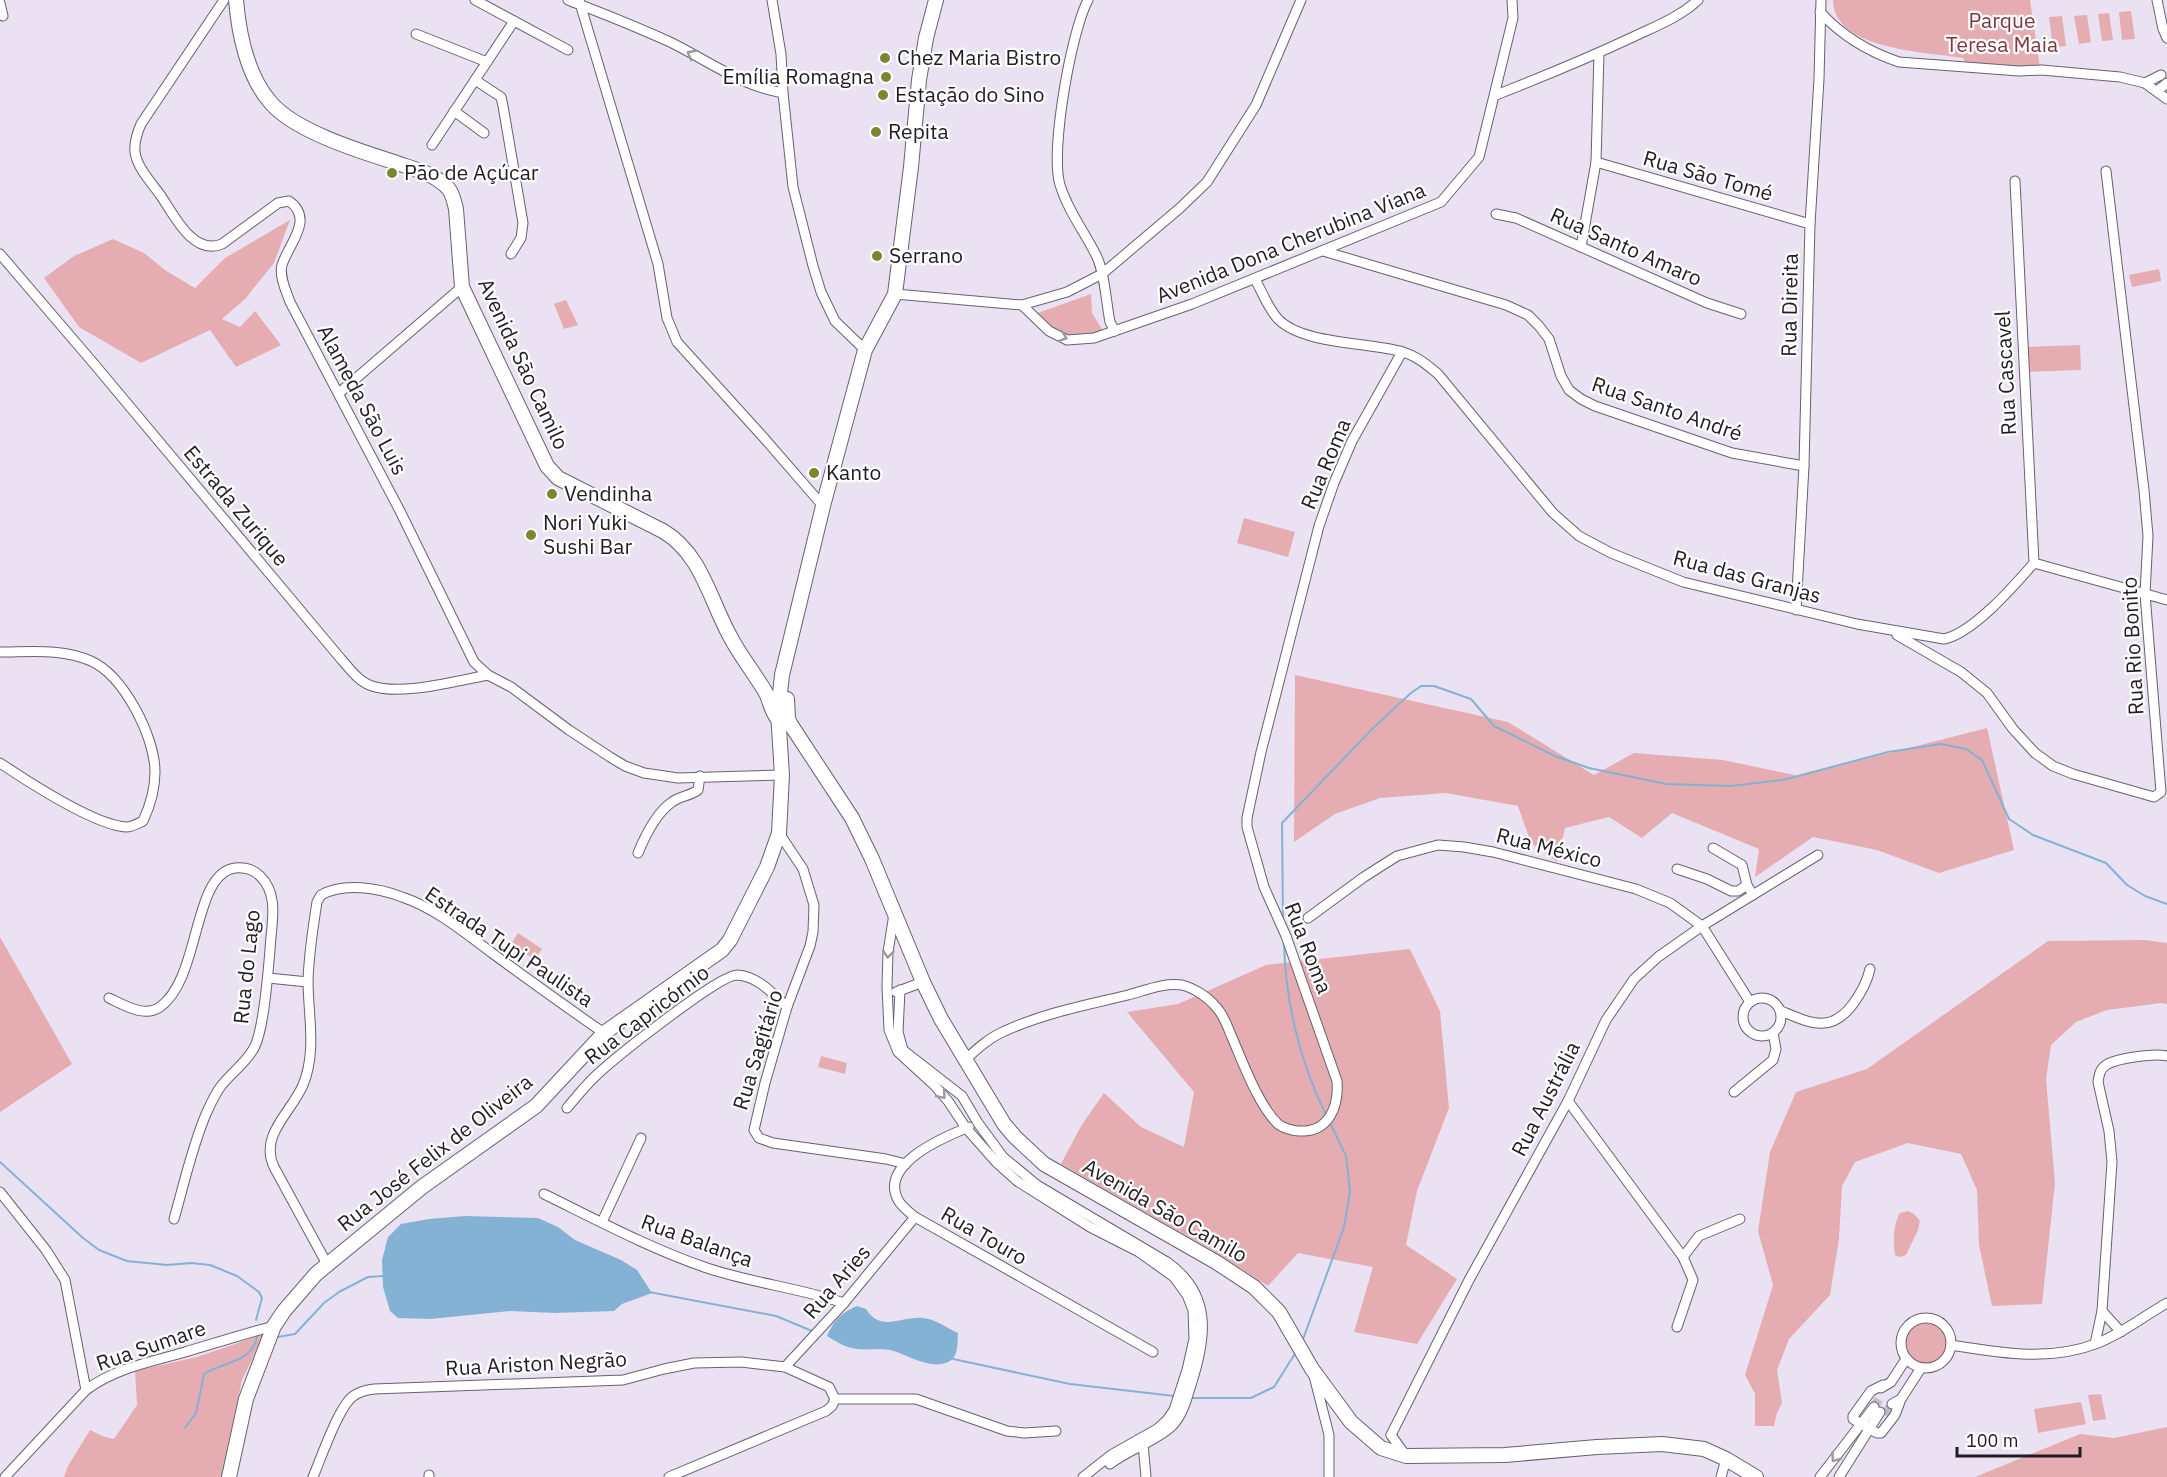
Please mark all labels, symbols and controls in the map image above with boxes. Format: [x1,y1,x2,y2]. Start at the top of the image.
park label: Parque Teresa Maia [1946,6,2058,58]
place label: Chez Maria Bistro [897,43,1061,71]
one-way arrow [687,50,697,61]
marker: Chez Maria Bistro [878,51,892,65]
place label: Emília Romagna [722,62,874,90]
marker: Emília Romagna [879,70,893,84]
place label: Estação do Sino [895,80,1044,108]
marker: Estação do Sino [876,88,890,102]
place label: Repita [888,117,949,145]
marker: Repita [869,125,883,139]
street label: Rua São Tomé [1640,143,1777,207]
place label: Pão de Açúcar [404,158,539,186]
marker: Pão de Açúcar [385,166,399,180]
street label: Avenida Dona Cherubina Viana [1152,175,1430,309]
street label: Rua Santo Amaro [1546,200,1707,292]
place label: Serrano [889,241,963,269]
marker: Serrano [870,249,884,263]
street label: Rua Direita [1774,253,1804,357]
street label: Avenida São Camilo [472,274,576,454]
street label: Rua Cascavel [1988,310,2022,436]
street label: Alameda São Luis [311,319,414,480]
one-way arrow [1058,330,1068,342]
street label: Rua Santo André [1588,369,1746,447]
street label: Rua Roma [1293,414,1357,513]
street label: Estrada Zurique [178,439,296,572]
place label: Kanto [826,458,881,486]
marker: Kanto [807,466,821,480]
place label: Vendinha [564,479,652,507]
marker: Vendinha [545,487,559,501]
place label: Nori Yuki Sushi Bar [543,508,632,560]
marker: Nori Yuki Sushi Bar [524,528,538,542]
street label: Rua das Granjas [1670,543,1824,609]
street label: Rua Rio Bonito [2114,576,2150,716]
street label: Rua México [1493,820,1605,874]
street label: Estrada Tupi Paulista [420,879,599,1013]
street label: Rua Roma [1279,898,1339,997]
street label: Rua do Lago [226,908,266,1025]
one-way arrow [882,949,895,958]
street label: Rua Capricórnio [578,958,715,1070]
street label: Rua Sagitário [725,986,789,1113]
street label: Rua Austrália [1504,1036,1586,1161]
street label: Rua José Felix de Oliveira [331,1067,538,1237]
one-way arrow [935,1088,946,1099]
street label: Avenida São Camilo [1078,1152,1253,1269]
street label: Rua Touro [936,1199,1033,1271]
street label: Rua Balança [638,1207,757,1273]
street label: Rua Aries [796,1238,876,1324]
street label: Rua Sumare [92,1313,209,1377]
street label: Rua Ariston Negrão [444,1344,628,1382]
scale bar [1957,1420,2080,1458]
text: 100 m [1966,1429,2018,1452]
one-way arrow [1831,1451,1842,1462]

